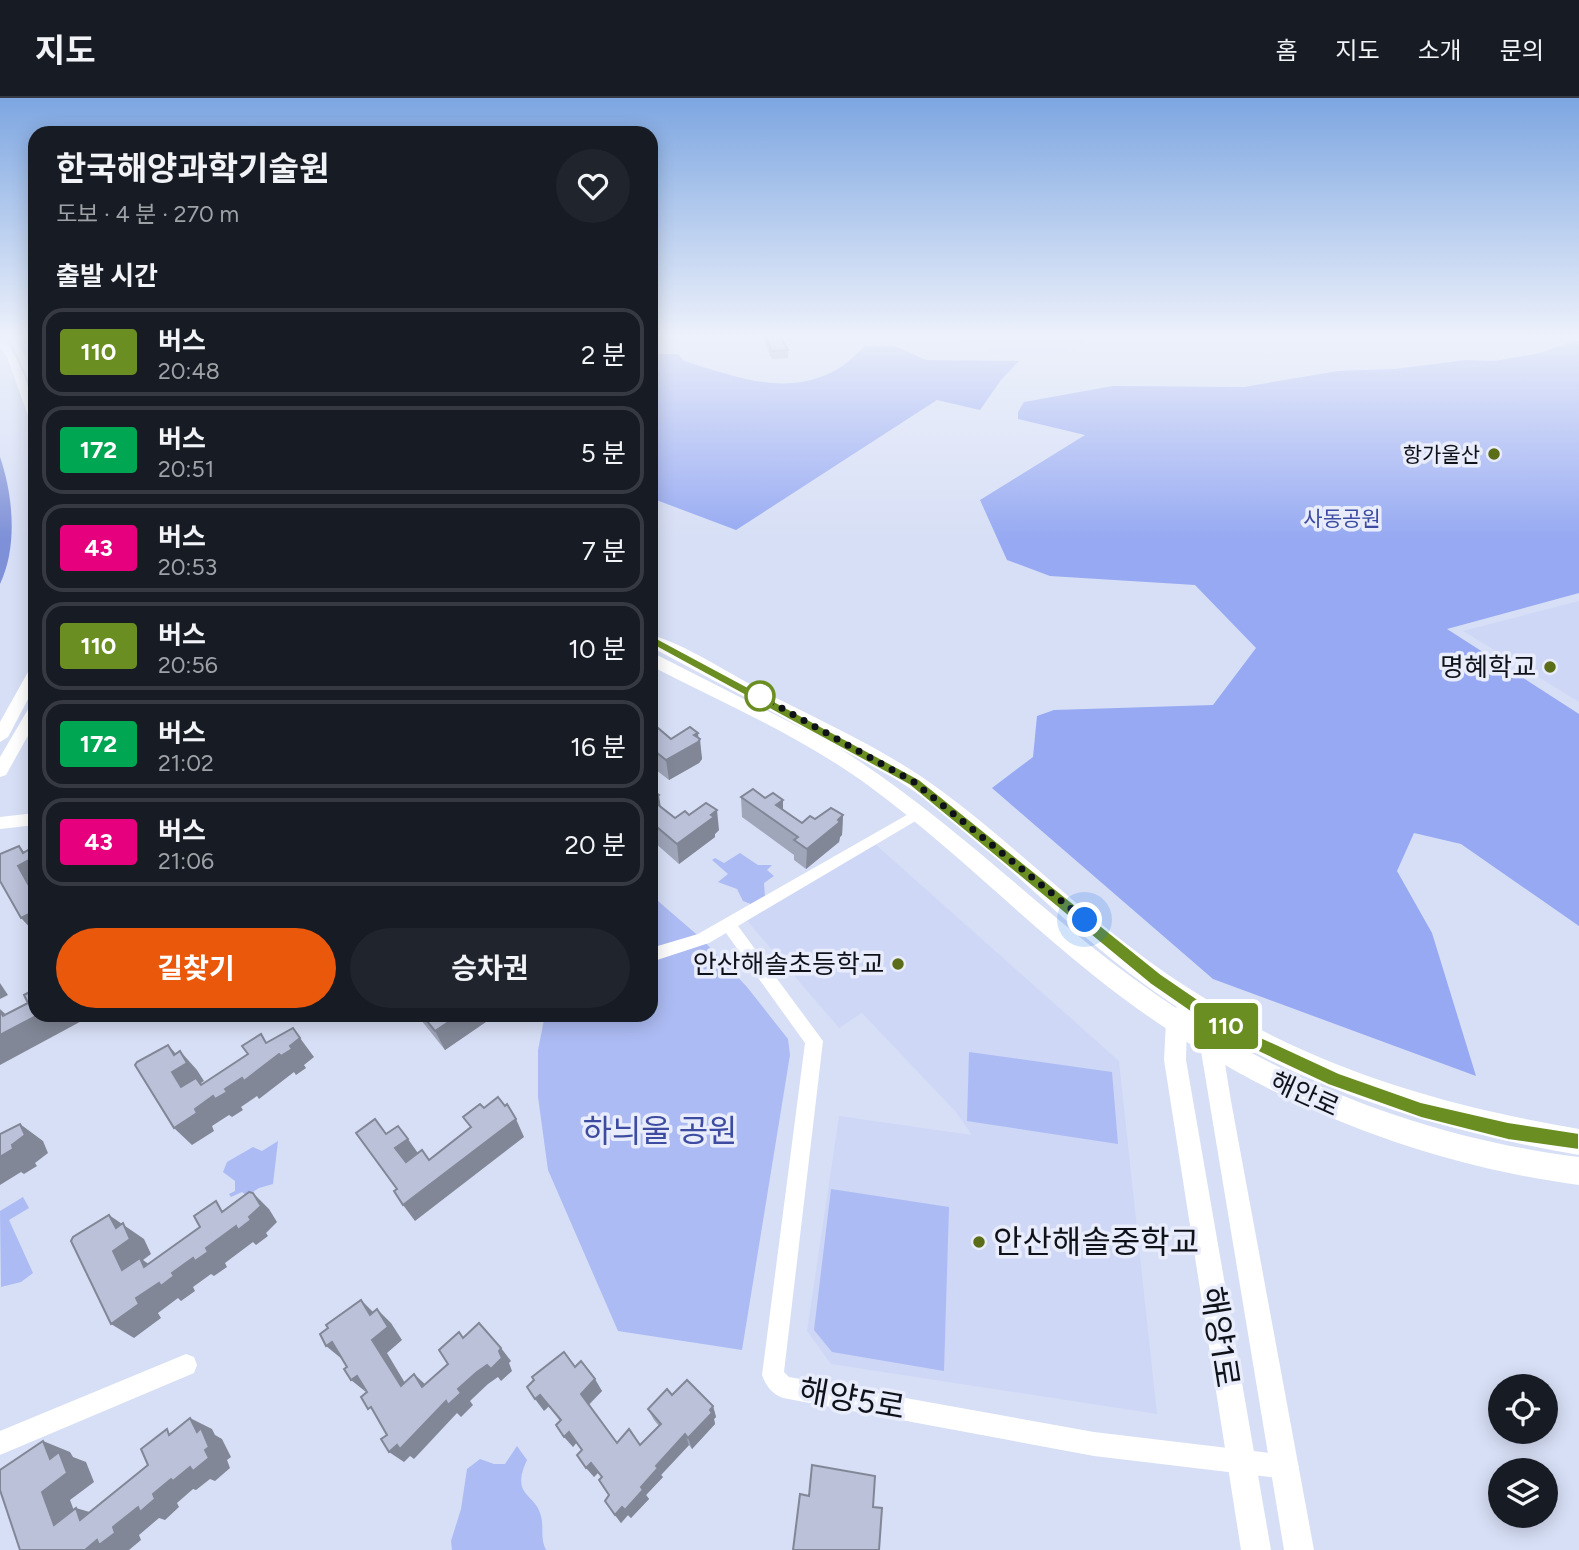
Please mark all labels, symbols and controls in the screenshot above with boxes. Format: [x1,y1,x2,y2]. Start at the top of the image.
text: 지도 [35,31,96,70]
text: 홈 [1275,36,1297,65]
text: 지도 [1335,36,1380,65]
text: 소개 [1418,36,1462,65]
text: 문의 [1500,36,1544,65]
text: 한국해양과학기술원 [56,149,329,188]
button: heart [556,149,630,223]
text: 도보 · 4 분 · 270 m [56,200,239,228]
text: 출발 시간 [56,260,158,292]
text: 버스 [158,325,206,357]
text: 110 [81,337,116,366]
text: 2 분 [581,339,626,371]
text: 20:48 [158,357,220,385]
text: 버스 [158,423,206,455]
text: 172 [80,435,117,464]
text: 5 분 [581,437,626,469]
place label: 항가울산 [1403,442,1480,467]
marker: 항가울산 [1486,446,1502,462]
text: 20:51 [158,455,214,483]
park label: 사동공원 [1303,506,1381,531]
text: 버스 [158,521,206,553]
text: 43 [84,533,113,562]
text: 7 분 [582,535,626,567]
text: 20:53 [158,553,217,581]
text: 버스 [158,619,206,651]
text: 110 [81,631,116,660]
text: 10 분 [568,633,626,665]
text: 20:56 [158,651,218,679]
place label: 명혜학교 [1440,651,1536,683]
marker: 명혜학교 [1542,659,1558,675]
unlabelled marker [745,681,775,711]
text: 버스 [158,717,206,749]
text: 172 [80,729,117,758]
text: 16 분 [570,731,626,763]
text: 21:02 [158,749,214,777]
text: 버스 [158,815,206,847]
text: 43 [84,827,113,856]
text: 20 분 [564,829,626,861]
text: 21:06 [158,847,214,875]
your location [1067,902,1102,937]
button: 길찾기 [56,928,336,1008]
button: 승차권 [350,928,630,1008]
place label: 안산해솔초등학교 [693,948,884,980]
marker: 안산해솔초등학교 [890,956,906,972]
line badge: 110 [1186,1003,1266,1049]
text: 110 [1208,1011,1244,1040]
street label: 해안로 [1266,1065,1344,1123]
park label: 하늬울 공원 [582,1112,738,1150]
place label: 안산해솔중학교 [993,1223,1199,1261]
marker: 안산해솔중학교 [971,1234,987,1250]
street label: 해양1로 [1193,1284,1247,1390]
street label: 해양5로 [796,1371,908,1427]
map controls [1488,1374,1558,1528]
button: locate [1488,1374,1558,1444]
button: layers [1488,1458,1558,1528]

